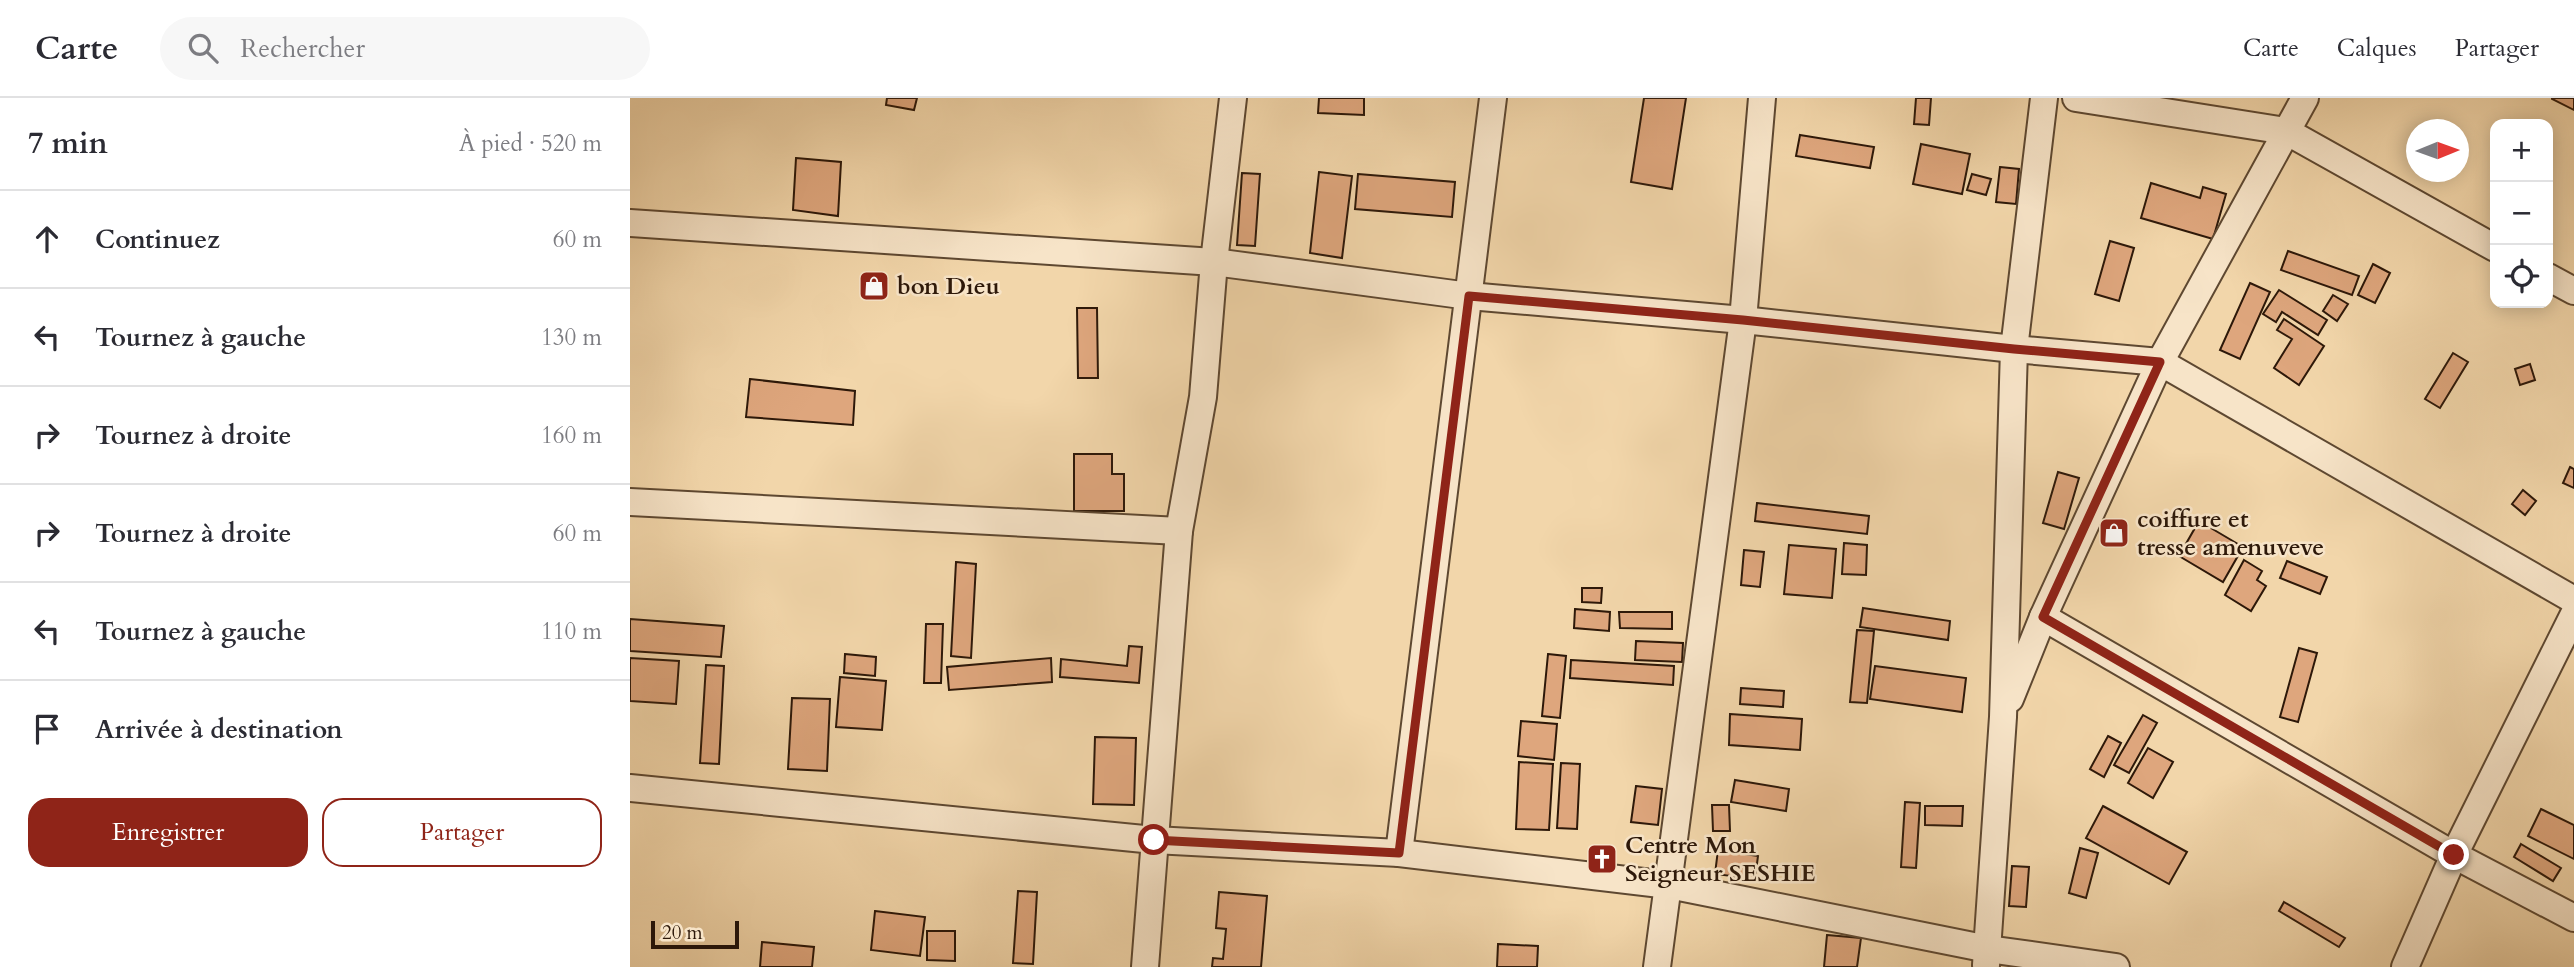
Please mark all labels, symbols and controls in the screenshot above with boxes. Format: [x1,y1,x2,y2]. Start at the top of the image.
search box [160,17,650,80]
text: Carte [35,26,118,71]
icon: search [184,29,222,67]
text: Rechercher [240,31,365,66]
text: Carte [2243,32,2299,65]
text: Calques [2337,32,2417,65]
text: Partager [2455,32,2539,65]
north arrow [2406,119,2469,182]
map controls [2490,119,2553,308]
button: + [2490,119,2553,182]
text: 7 min [28,123,108,164]
text: À pied · 520 m [459,128,602,159]
button: − [2490,182,2553,245]
icon: ahead [28,220,66,258]
text: Continuez [95,222,220,257]
text: 60 m [553,224,602,255]
button: locate [2490,245,2553,308]
shop icon: bon Dieu [857,269,891,303]
place label: bon Dieu [897,270,1000,303]
icon: left [28,318,66,356]
text: Tournez à gauche [95,320,306,355]
text: 130 m [541,322,602,353]
icon: right [28,416,66,454]
text: Tournez à droite [95,418,291,453]
text: 160 m [541,420,602,451]
place label: coiffure et tresse amenuveve [2137,503,2324,564]
icon: right [28,514,66,552]
text: Tournez à droite [95,516,291,551]
shop icon: coiffure et tresse amenuveve [2097,516,2131,550]
text: 60 m [553,518,602,549]
icon: left [28,612,66,650]
text: Tournez à gauche [95,614,306,649]
text: 110 m [541,616,602,647]
icon: arrive [28,710,66,748]
text: Arrivée à destination [95,712,343,747]
button: Enregistrer [28,798,308,867]
button: Partager [322,798,602,867]
route start [1138,824,1169,855]
place label: Centre Mon Seigneur SESHIE [1625,829,1816,890]
route end [2438,839,2469,870]
church icon: Centre Mon Seigneur SESHIE [1585,842,1619,876]
scale bar [651,918,738,950]
text: 20 m [662,920,703,946]

